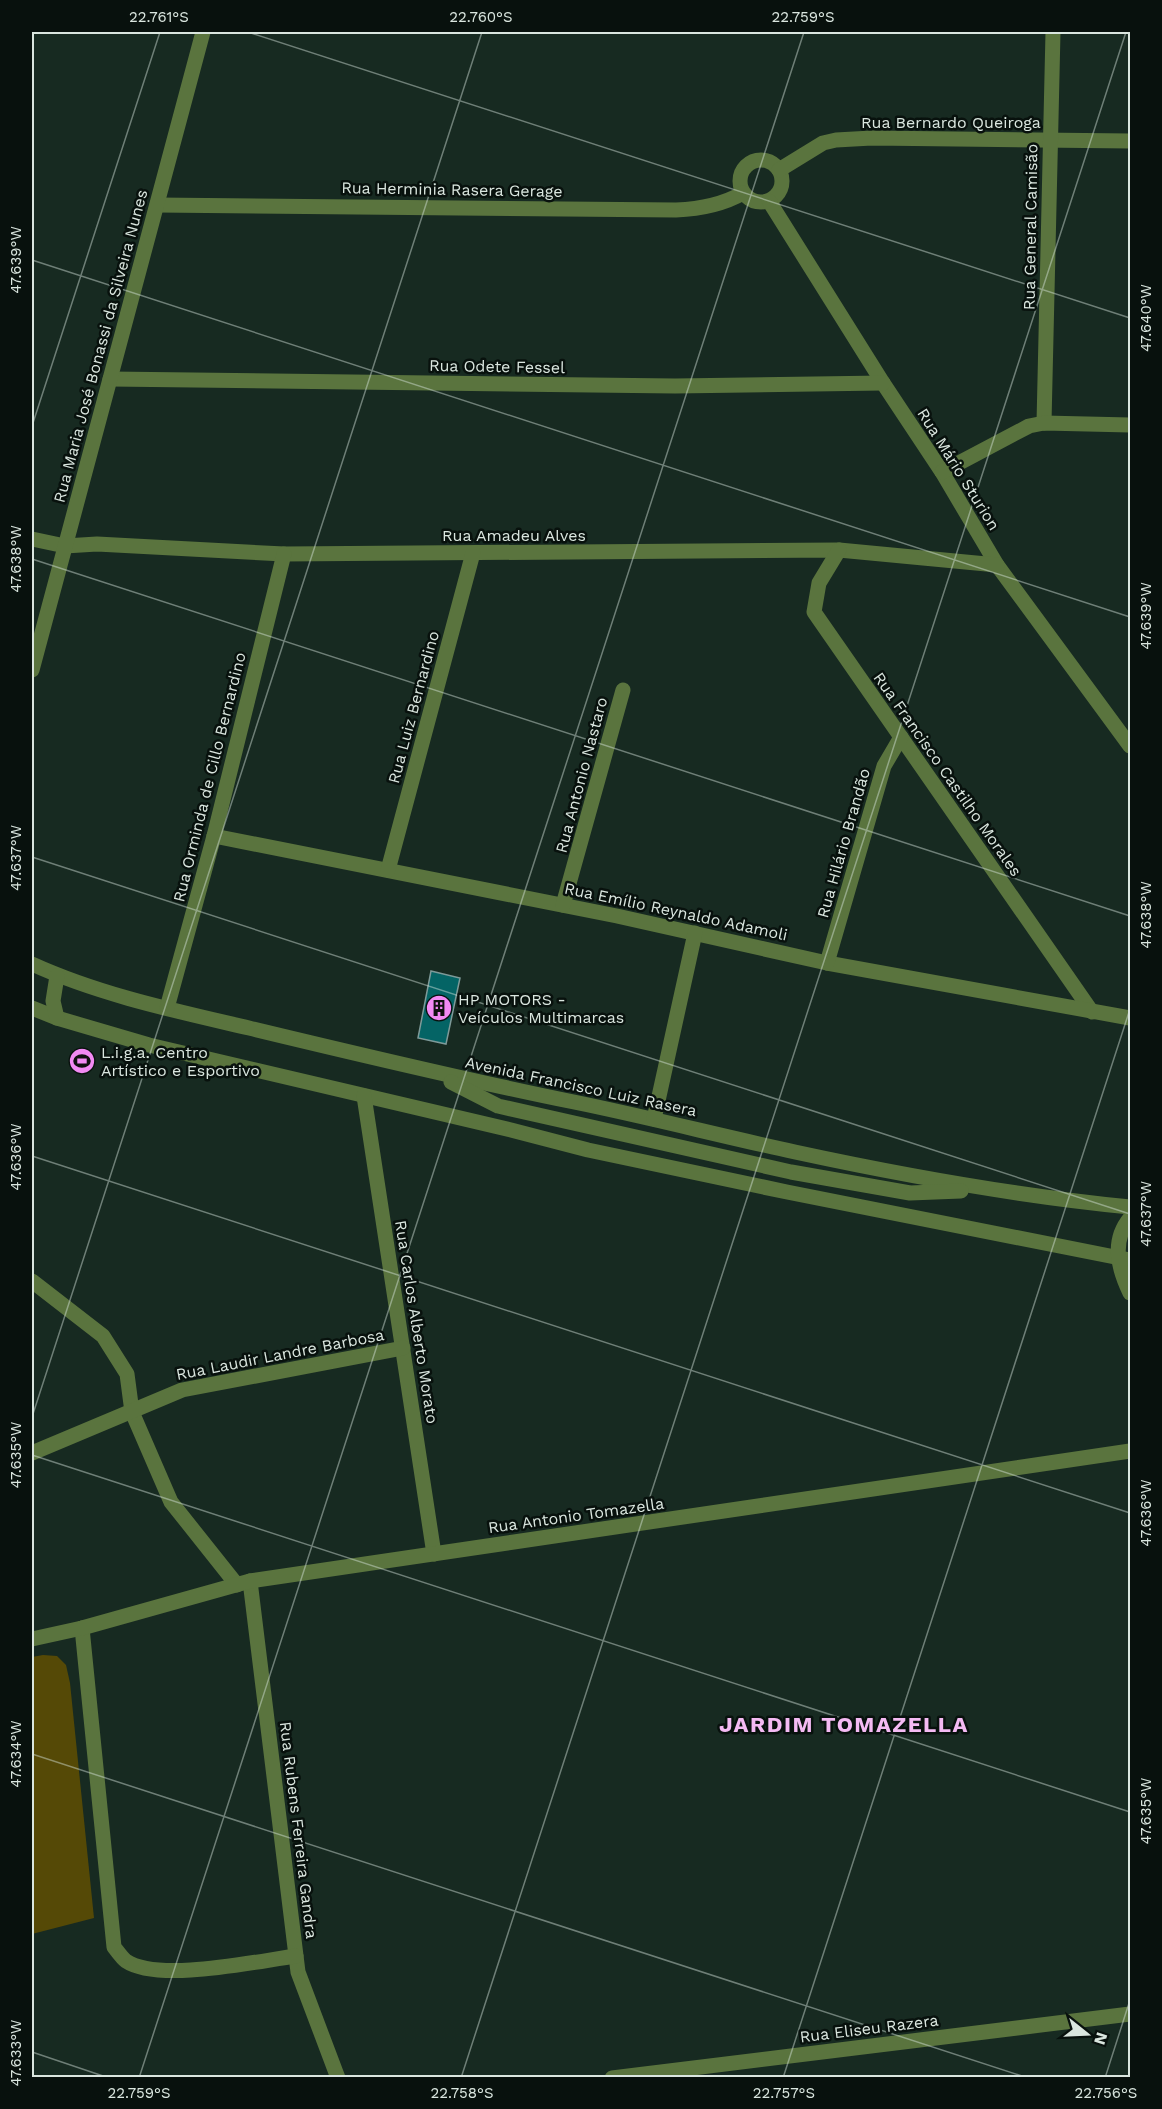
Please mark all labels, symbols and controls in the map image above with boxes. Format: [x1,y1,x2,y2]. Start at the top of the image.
text: 22.761°S [129,8,189,26]
text: 22.760°S [449,8,513,26]
text: 22.759°S [771,8,835,26]
street label: Rua Bernardo Queiroga [861,113,1041,132]
street label: Rua General Camisão [1020,144,1041,310]
street label: Rua Herminia Rasera Gerage [341,178,563,201]
street label: Rua Maria José Bonassi da Silveira Nunes [49,187,152,505]
text: 47.639°W [7,226,25,294]
text: 47.640°W [1137,284,1155,352]
street label: Rua Odete Fessel [429,356,565,377]
street label: Rua Mário Sturion [913,405,1004,534]
text: 47.638°W [7,525,25,593]
street label: Rua Amadeu Alves [442,526,586,545]
text: 47.639°W [1137,582,1155,650]
street label: Rua Luiz Bernardino [384,629,443,786]
street label: Rua Orminda de Cillo Bernardino [169,650,250,904]
street label: Rua Francisco Castilho Morales [870,669,1026,880]
street label: Rua Antonio Nastaro [552,695,611,855]
street label: Rua Hilário Brandão [813,766,874,920]
text: 47.637°W [7,825,25,891]
street label: Rua Emílio Reynaldo Adamoli [563,879,789,944]
text: 47.638°W [1137,881,1155,949]
place label: HP MOTORS - Veículos Multimarcas [458,990,624,1027]
building icon: HP MOTORS - Veículos Multimarcas [424,993,454,1023]
place label: L.i.g.a. Centro Artístico e Esportivo [101,1043,260,1080]
sports icon: L.i.g.a. Centro Artístico e Esportivo [67,1046,97,1076]
street label: Avenida Francisco Luiz Rasera [463,1053,698,1120]
text: 47.636°W [7,1123,25,1191]
text: 47.637°W [1137,1181,1155,1247]
street label: Rua Carlos Alberto Morato [391,1219,442,1425]
street label: Rua Laudir Landre Barbosa [174,1325,386,1384]
text: 47.635°W [7,1421,25,1489]
text: 47.636°W [1137,1479,1155,1547]
street label: Rua Antonio Tomazella [487,1494,665,1537]
district label: JARDIM TOMAZELLA [719,1712,969,1737]
text: 47.634°W [7,1720,25,1788]
street label: Rua Rubens Ferreira Gandra [276,1720,321,1940]
text: 47.635°W [1137,1777,1155,1845]
north arrow [1057,2004,1117,2064]
street label: Rua Eliseu Razera [799,2011,939,2046]
text: 47.633°W [7,2019,25,2087]
text: N [1090,2030,1112,2047]
text: 22.759°S [107,2084,171,2102]
text: 22.758°S [430,2084,494,2102]
text: 22.757°S [753,2084,815,2102]
text: 22.756°S [1075,2084,1137,2102]

